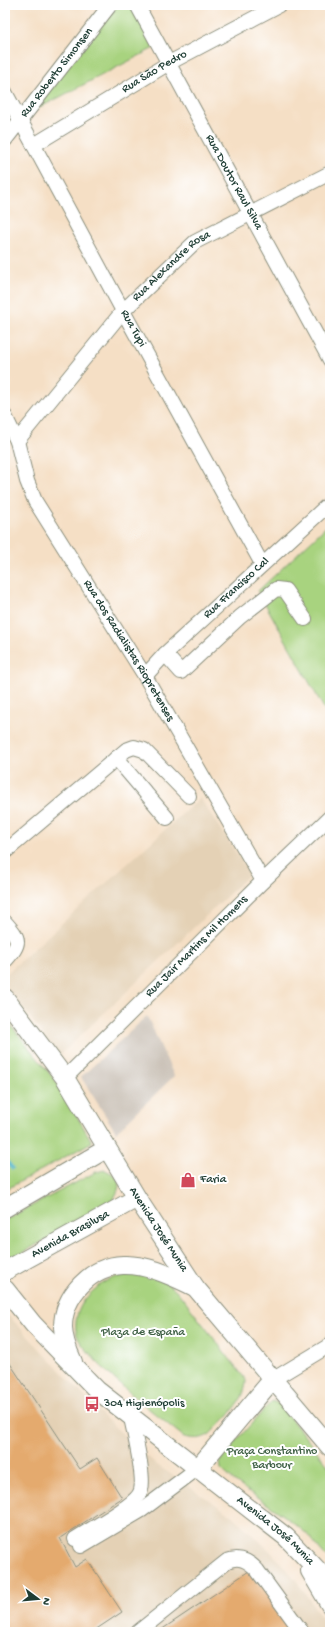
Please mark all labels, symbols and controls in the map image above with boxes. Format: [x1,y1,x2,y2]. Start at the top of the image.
street label: Rua Roberto Simonsen [18,25,97,121]
street label: Rua São Pedro [120,48,190,97]
street label: Rua Doutor Raul Silva [202,132,265,233]
street label: Rua Alexandre Rosa [130,228,213,305]
street label: Rua Tupi [117,308,149,350]
street label: Rua Francisco Cal [201,554,273,622]
street label: Rua dos Radialistas Riopretenses [80,578,177,725]
street label: Rua Jair Martins Mil Homens [143,893,251,1001]
shop icon: Faria [179,1171,197,1189]
place label: Faria [199,1173,227,1187]
street label: Avenida José Munia [125,1185,191,1275]
street label: Avenida Brasilusa [29,1207,112,1262]
park label: Plaza de España [100,1326,185,1340]
bus stop icon: 304 Higienópolis [83,1395,101,1413]
place label: 304 Higienópolis [103,1397,185,1411]
park label: Praça Constantino Barbour [226,1445,317,1473]
street label: Avenida José Munia [233,1494,317,1569]
north arrow [18,1579,58,1619]
text: N [39,1596,52,1606]

